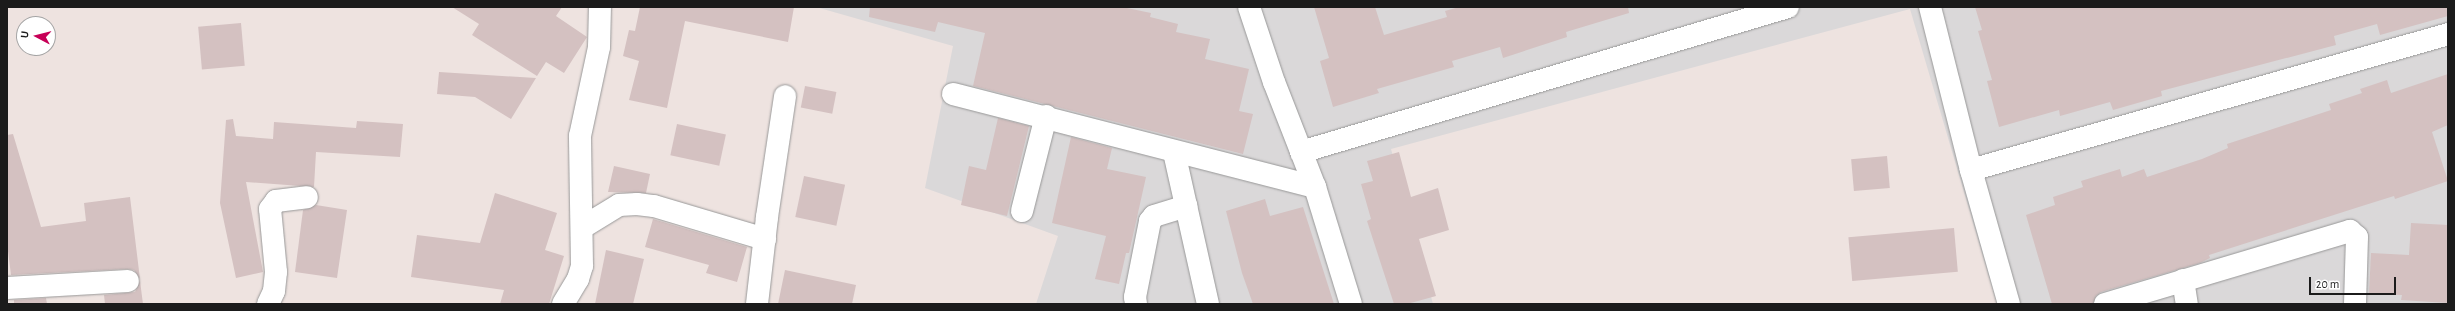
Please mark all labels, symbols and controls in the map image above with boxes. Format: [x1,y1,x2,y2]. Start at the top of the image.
north arrow [16,16,56,56]
text: U [19,30,30,39]
scale bar [2311,269,2398,295]
text: 20 m [2316,278,2339,290]

